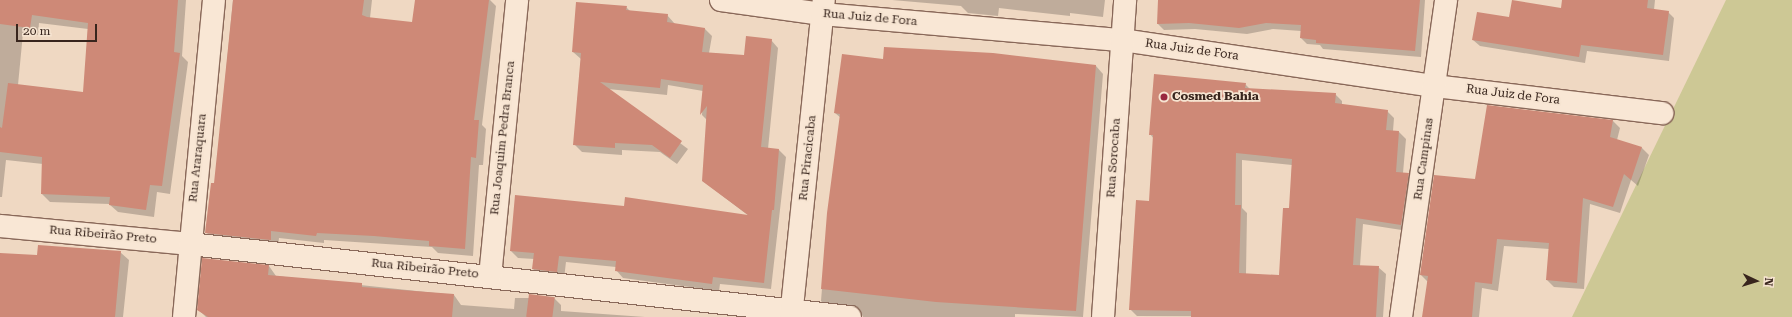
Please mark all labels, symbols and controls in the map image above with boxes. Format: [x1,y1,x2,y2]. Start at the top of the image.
street label: Rua Juiz de Fora [822,7,918,29]
scale bar [18,16,99,42]
text: 20 m [23,24,50,38]
street label: Rua Juiz de Fora [1144,36,1240,64]
street label: Rua Joaquim Pedra Branca [488,60,518,216]
street label: Rua Juiz de Fora [1465,82,1561,108]
place label: Cosmed Bahia [1172,90,1259,104]
marker: Cosmed Bahia [1159,92,1169,102]
street label: Rua Araraquara [186,113,210,203]
street label: Rua Piracicaba [796,115,820,201]
street label: Rua Campinas [1411,117,1437,201]
street label: Rua Sorocaba [1104,118,1124,198]
street label: Rua Ribeirão Preto [49,223,157,247]
street label: Rua Ribeirão Preto [371,256,479,282]
north arrow [1736,261,1776,301]
text: N [1762,277,1775,287]

